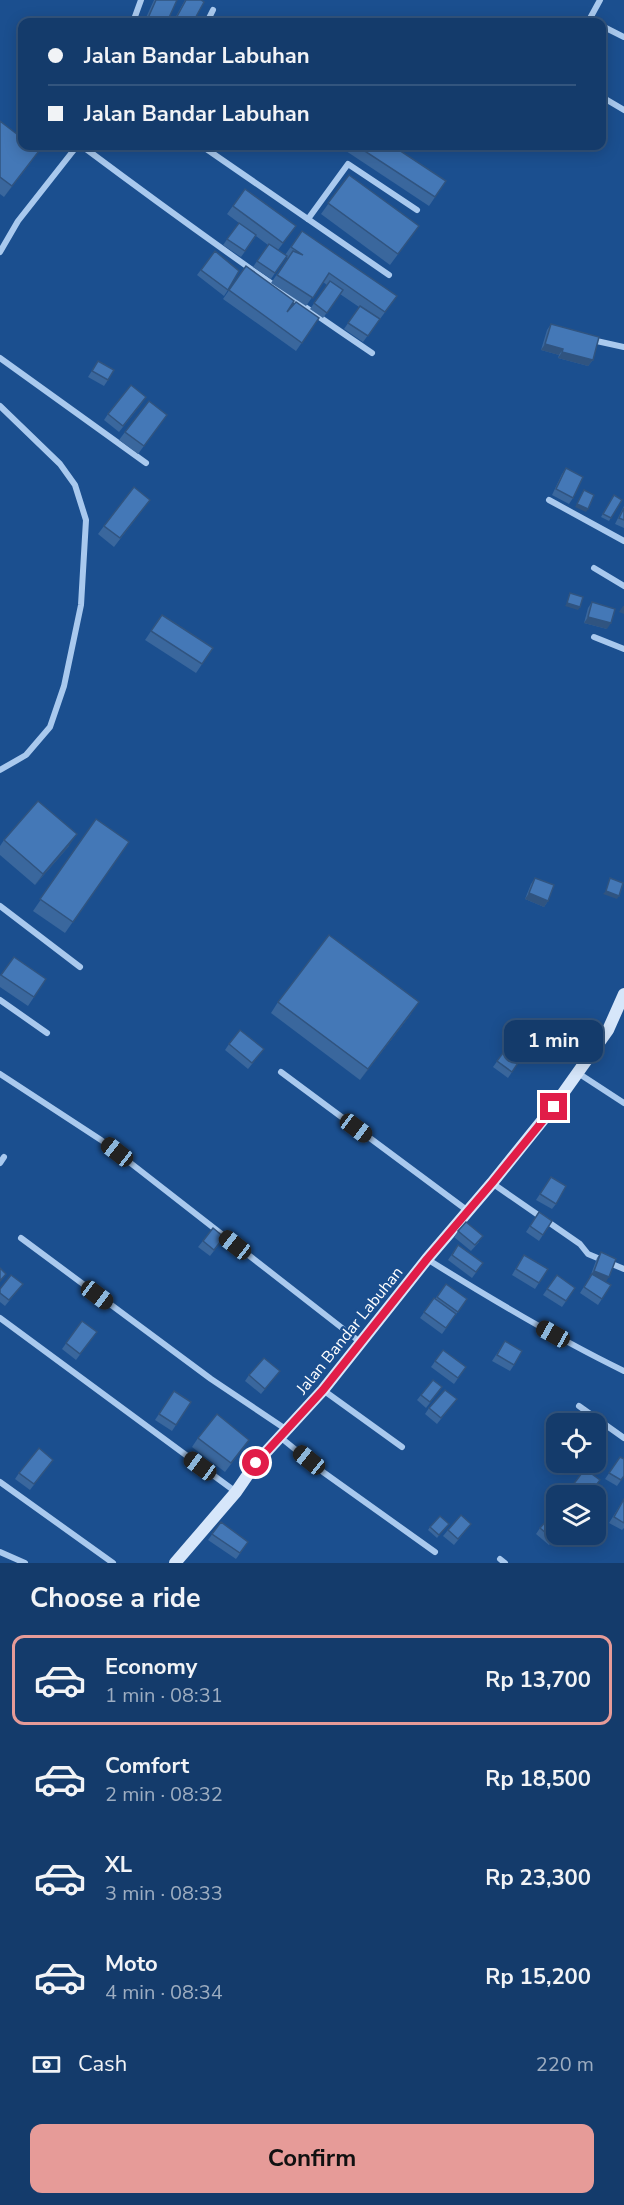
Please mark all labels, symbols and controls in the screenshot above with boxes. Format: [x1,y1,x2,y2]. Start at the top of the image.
text: Jalan Bandar Labuhan [84,41,310,71]
text: Jalan Bandar Labuhan [84,99,310,129]
callout: 1 min [504,1020,604,1062]
text: 1 min [528,1027,579,1054]
route end [540,1093,567,1120]
car [336,1110,376,1146]
car [97,1134,137,1170]
car [215,1227,255,1263]
street label: Jalan Bandar Labuhan [291,1262,408,1400]
car [77,1277,117,1313]
car [533,1317,573,1351]
map controls [546,1413,606,1545]
button: locate [546,1413,606,1473]
car [289,1442,329,1478]
car [180,1448,220,1484]
route start [242,1449,269,1476]
button: layers [546,1485,606,1545]
text: Choose a ride [30,1580,201,1617]
text: Economy [105,1652,197,1682]
icon: car [33,1653,87,1707]
text: Rp 13,700 [485,1665,591,1695]
text: 1 min · 08:31 [105,1682,223,1709]
text: Comfort [105,1751,189,1781]
icon: car [33,1752,87,1806]
text: Rp 18,500 [485,1764,591,1794]
text: 2 min · 08:32 [105,1781,223,1808]
text: XL [105,1850,132,1880]
icon: car [33,1851,87,1905]
text: Rp 23,300 [485,1863,591,1893]
text: 3 min · 08:33 [105,1880,223,1907]
text: Moto [105,1949,158,1979]
icon: car [33,1950,87,2004]
text: Rp 15,200 [485,1962,591,1992]
text: 4 min · 08:34 [105,1979,223,2006]
icon: cash [30,2048,63,2081]
text: Cash [78,2049,127,2079]
text: 220 m [536,2051,594,2078]
button: Confirm [30,2124,594,2193]

